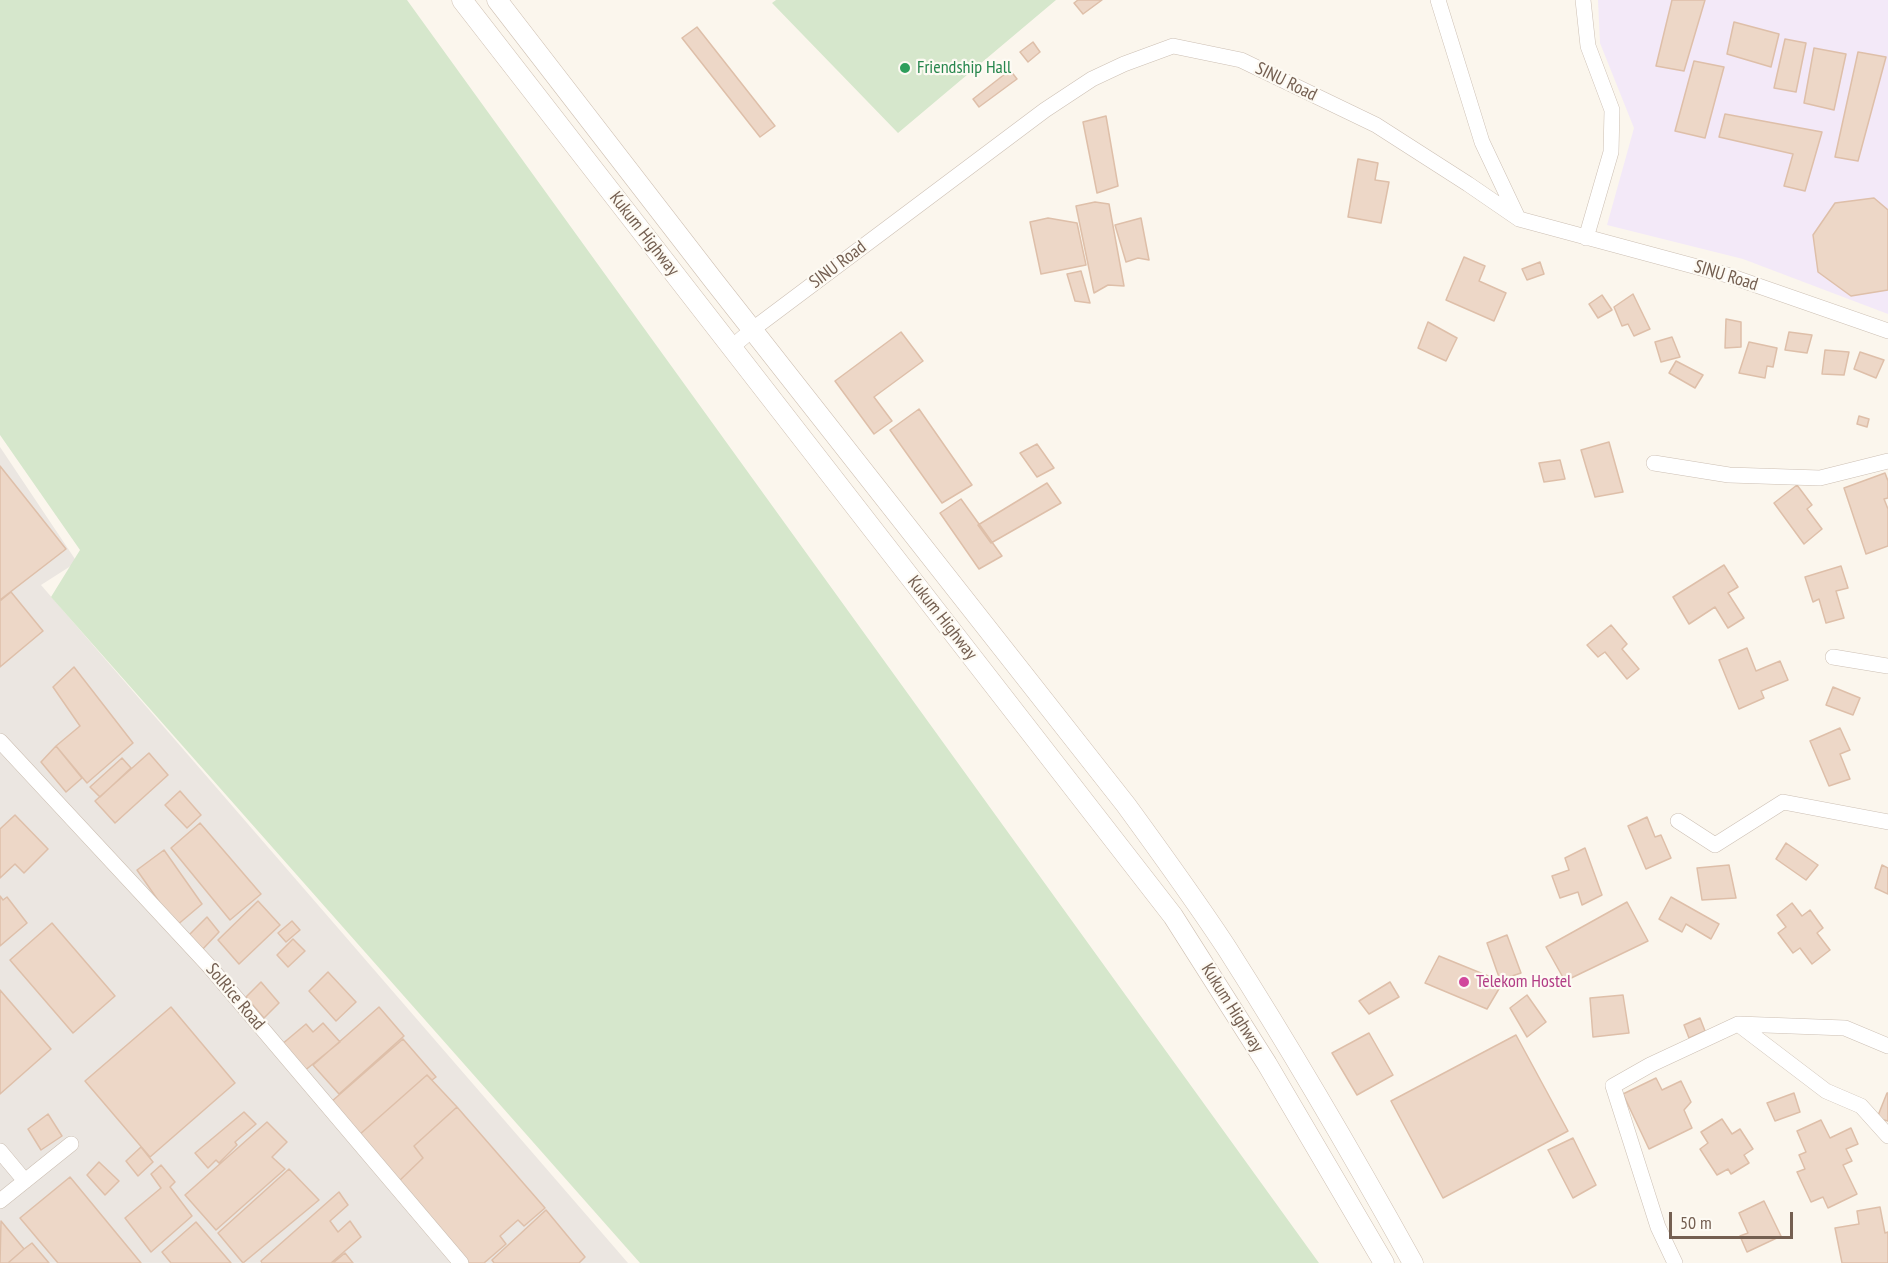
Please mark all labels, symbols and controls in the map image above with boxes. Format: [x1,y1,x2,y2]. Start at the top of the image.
place label: Friendship Hall [917,57,1011,79]
street label: SINU Road [1252,58,1320,106]
marker: Friendship Hall [898,61,912,75]
street label: Kukum Highway [605,188,683,280]
street label: SINU Road [805,237,871,293]
street label: SINU Road [1692,256,1760,296]
street label: Kukum Highway [903,572,981,664]
street label: SolRice Road [201,959,269,1035]
street label: Kukum Highway [1196,960,1268,1056]
place label: Telekom Hostel [1476,971,1571,993]
marker: Telekom Hostel [1457,975,1471,989]
scale bar [1672,1200,1796,1238]
text: 50 m [1680,1211,1712,1234]

